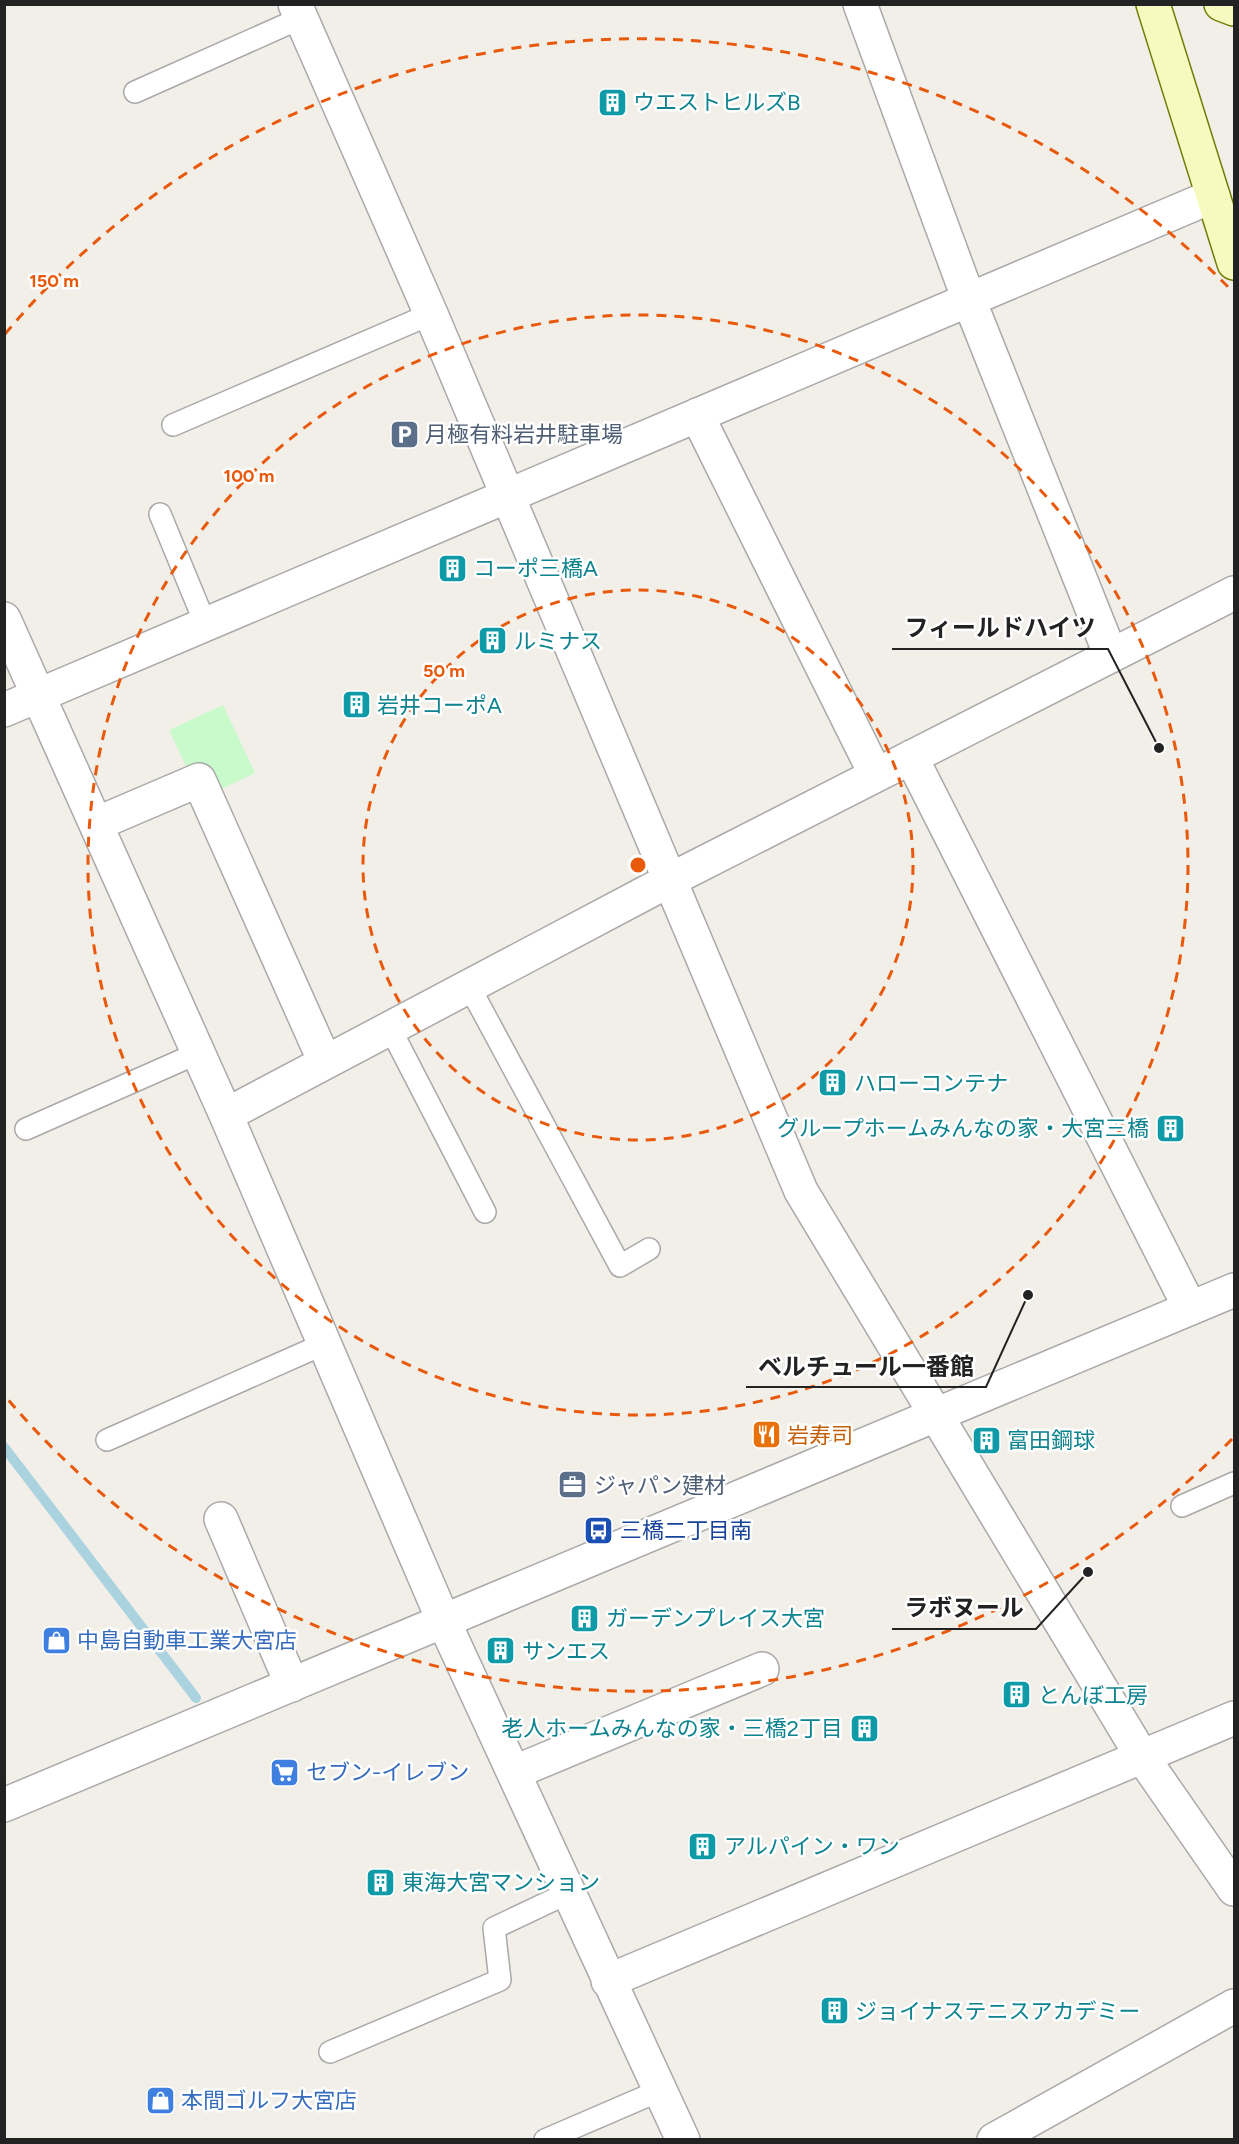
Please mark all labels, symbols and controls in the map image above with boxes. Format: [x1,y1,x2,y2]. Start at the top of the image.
building icon: ウエストヒルズB [596,86,628,118]
place label: ウエストヒルズB [633,89,800,116]
text: 150 m [29,270,79,292]
parking icon: 月極有料岩井駐車場 [388,418,420,450]
place label: 月極有料岩井駐車場 [425,421,623,448]
text: 100 m [224,465,274,487]
building icon: コーポ三橋A [436,552,468,584]
place label: コーポ三橋A [473,555,598,582]
callout: フィールドハイツ [892,607,1108,649]
text: フィールドハイツ [904,613,1096,642]
building icon: ルミナス [477,625,509,657]
place label: ルミナス [514,628,602,655]
text: 50 m [423,660,465,682]
building icon: 岩井コーポA [340,689,372,721]
place label: 岩井コーポA [377,692,502,719]
centre of rings [628,855,648,875]
building icon: ハローコンテナ [817,1067,849,1099]
place label: ハローコンテナ [854,1070,1008,1097]
building icon: グループホームみんなの家・大宮三橋 [1154,1112,1186,1144]
place label: グループホームみんなの家・大宮三橋 [777,1115,1149,1142]
callout: ベルチュール一番館 [746,1345,986,1387]
text: ベルチュール一番館 [758,1352,974,1381]
restaurant icon: 岩寿司 [750,1419,782,1451]
place label: 岩寿司 [787,1422,853,1449]
building icon: 富田鋼球 [970,1424,1002,1456]
place label: 富田鋼球 [1007,1427,1095,1454]
office icon: ジャパン建材 [557,1469,589,1501]
place label: ジャパン建材 [594,1472,726,1499]
bus stop icon: 三橋二丁目南 [583,1514,615,1546]
place label: 三橋二丁目南 [620,1517,752,1544]
callout: ラボヌール [892,1587,1036,1629]
text: ラボヌール [904,1593,1024,1622]
building icon: ガーデンプレイス大宮 [569,1602,601,1634]
place label: ガーデンプレイス大宮 [606,1605,825,1632]
shop icon: 中島自動車工業大宮店 [40,1624,72,1656]
place label: 中島自動車工業大宮店 [77,1627,297,1654]
building icon: サンエス [485,1635,517,1667]
place label: サンエス [522,1638,610,1665]
building icon: とんぼ工房 [1001,1679,1033,1711]
place label: とんぼ工房 [1038,1682,1148,1709]
building icon: 老人ホームみんなの家・三橋2丁目 [848,1712,880,1744]
place label: 老人ホームみんなの家・三橋2丁目 [501,1715,843,1742]
supermarket icon: セブン-イレブン [269,1756,301,1788]
place label: セブン-イレブン [306,1759,469,1786]
building icon: アルパイン・ワン [687,1830,719,1862]
place label: アルパイン・ワン [724,1833,900,1860]
building icon: 東海大宮マンション [365,1866,397,1898]
place label: 東海大宮マンション [402,1869,600,1896]
building icon: ジョイナステニスアカデミー [818,1995,850,2027]
place label: ジョイナステニスアカデミー [855,1998,1141,2025]
shop icon: 本間ゴルフ大宮店 [144,2084,176,2116]
place label: 本間ゴルフ大宮店 [181,2087,357,2114]

